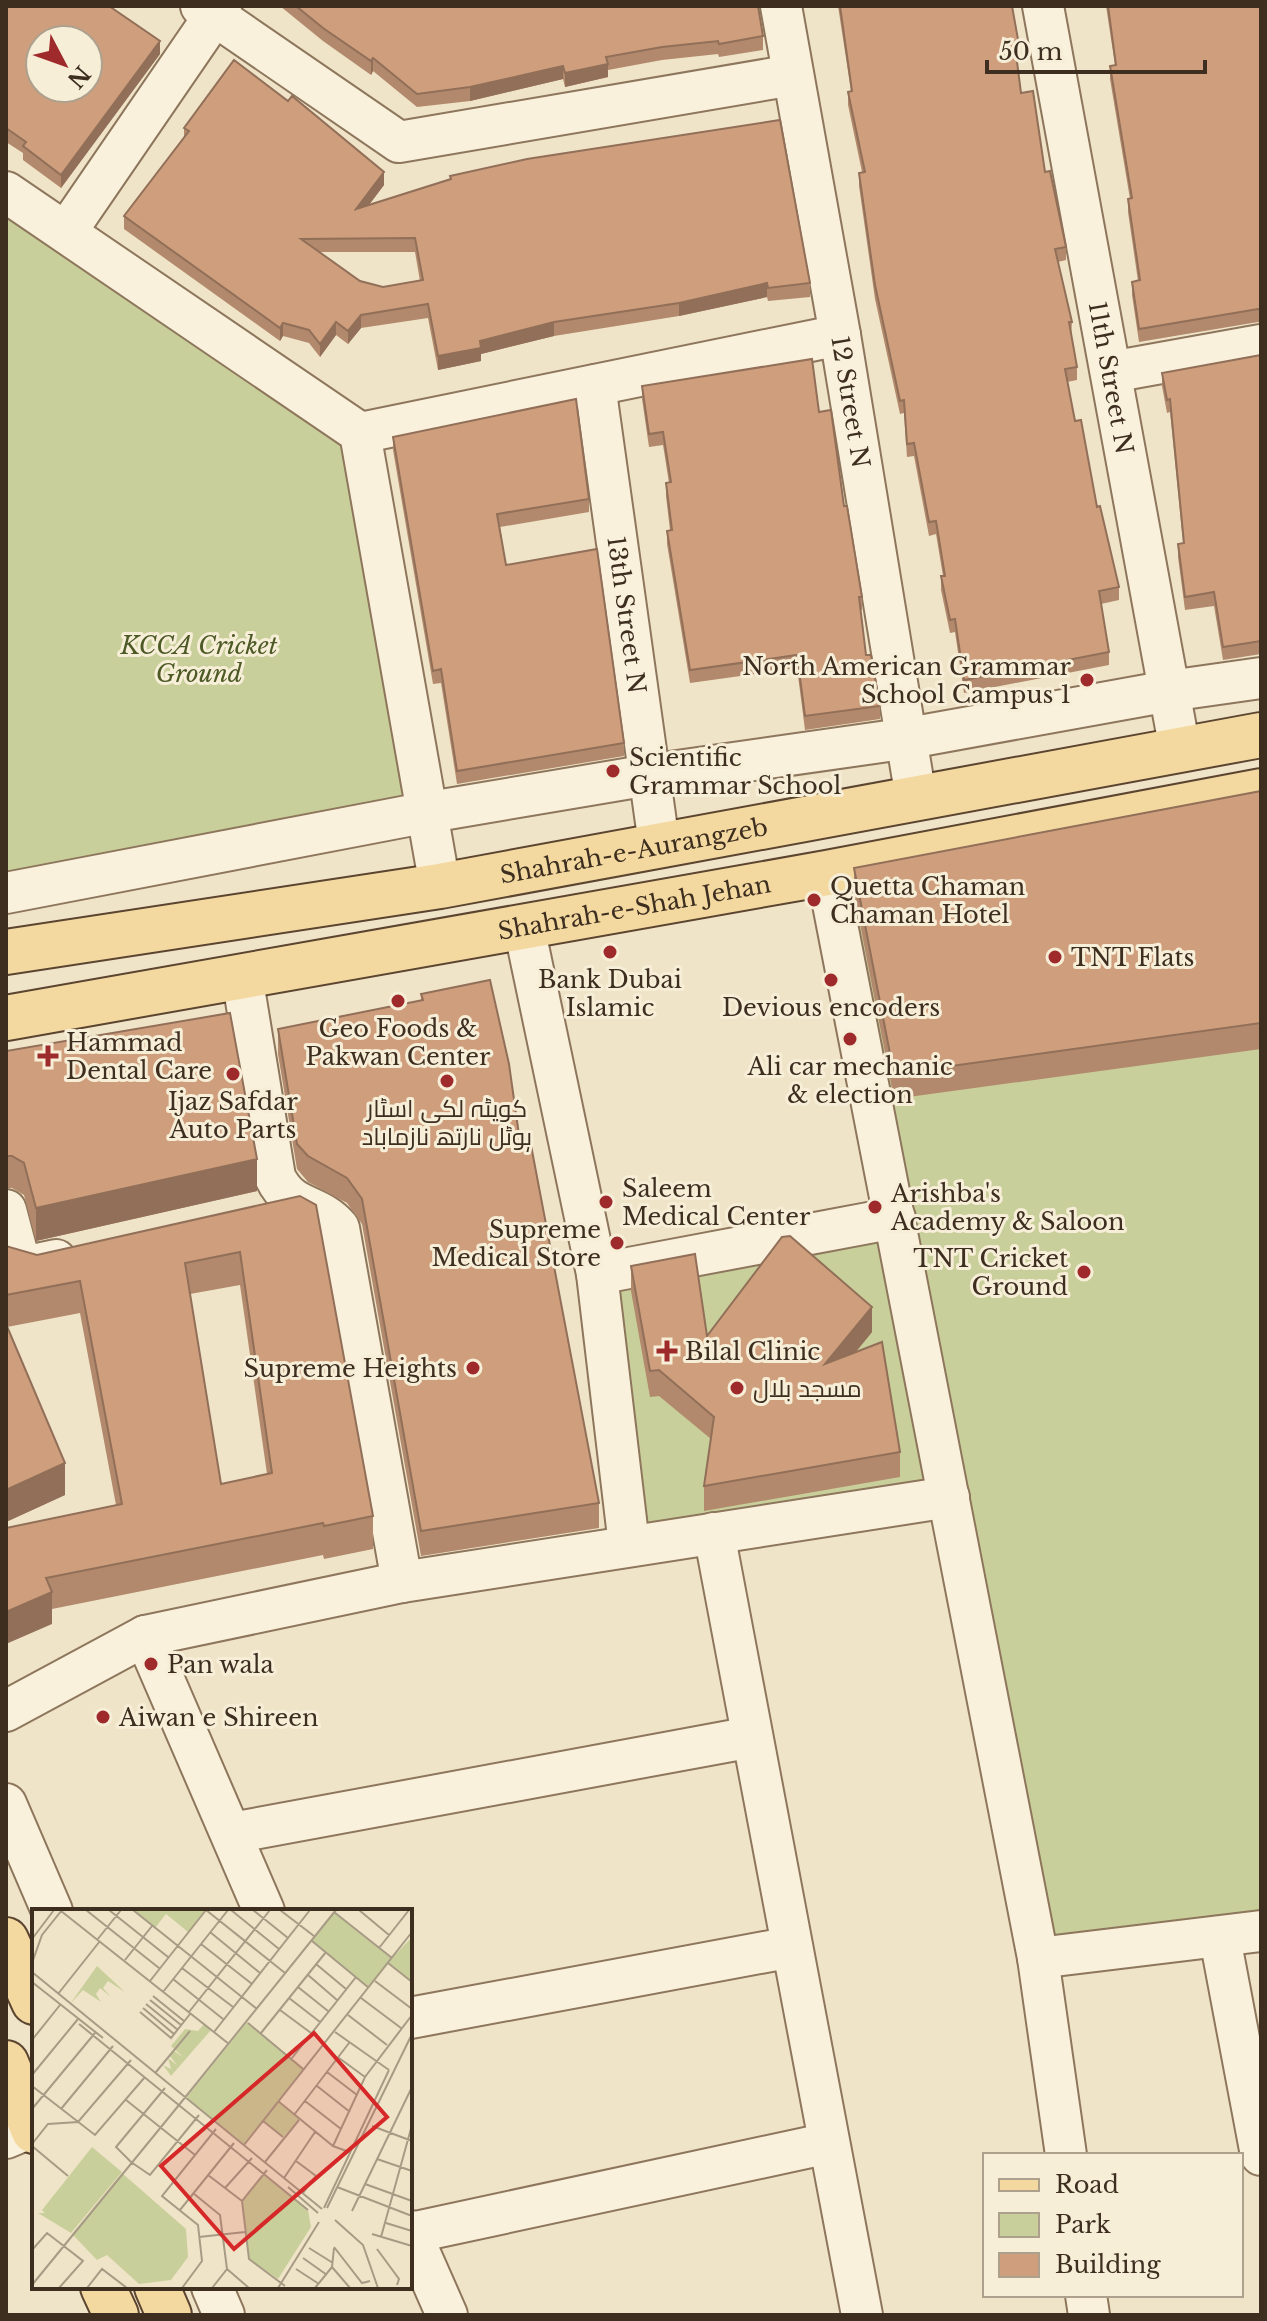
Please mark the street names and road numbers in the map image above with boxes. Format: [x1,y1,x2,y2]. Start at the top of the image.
street label: 11th Street N [1083,299,1140,456]
street label: 12 Street N [826,334,876,470]
street label: 13th Street N [602,534,652,695]
street label: Shahrah-e-Aurangzeb [498,812,770,889]
street label: Shahrah-e-Shah Jehan [495,869,773,945]

